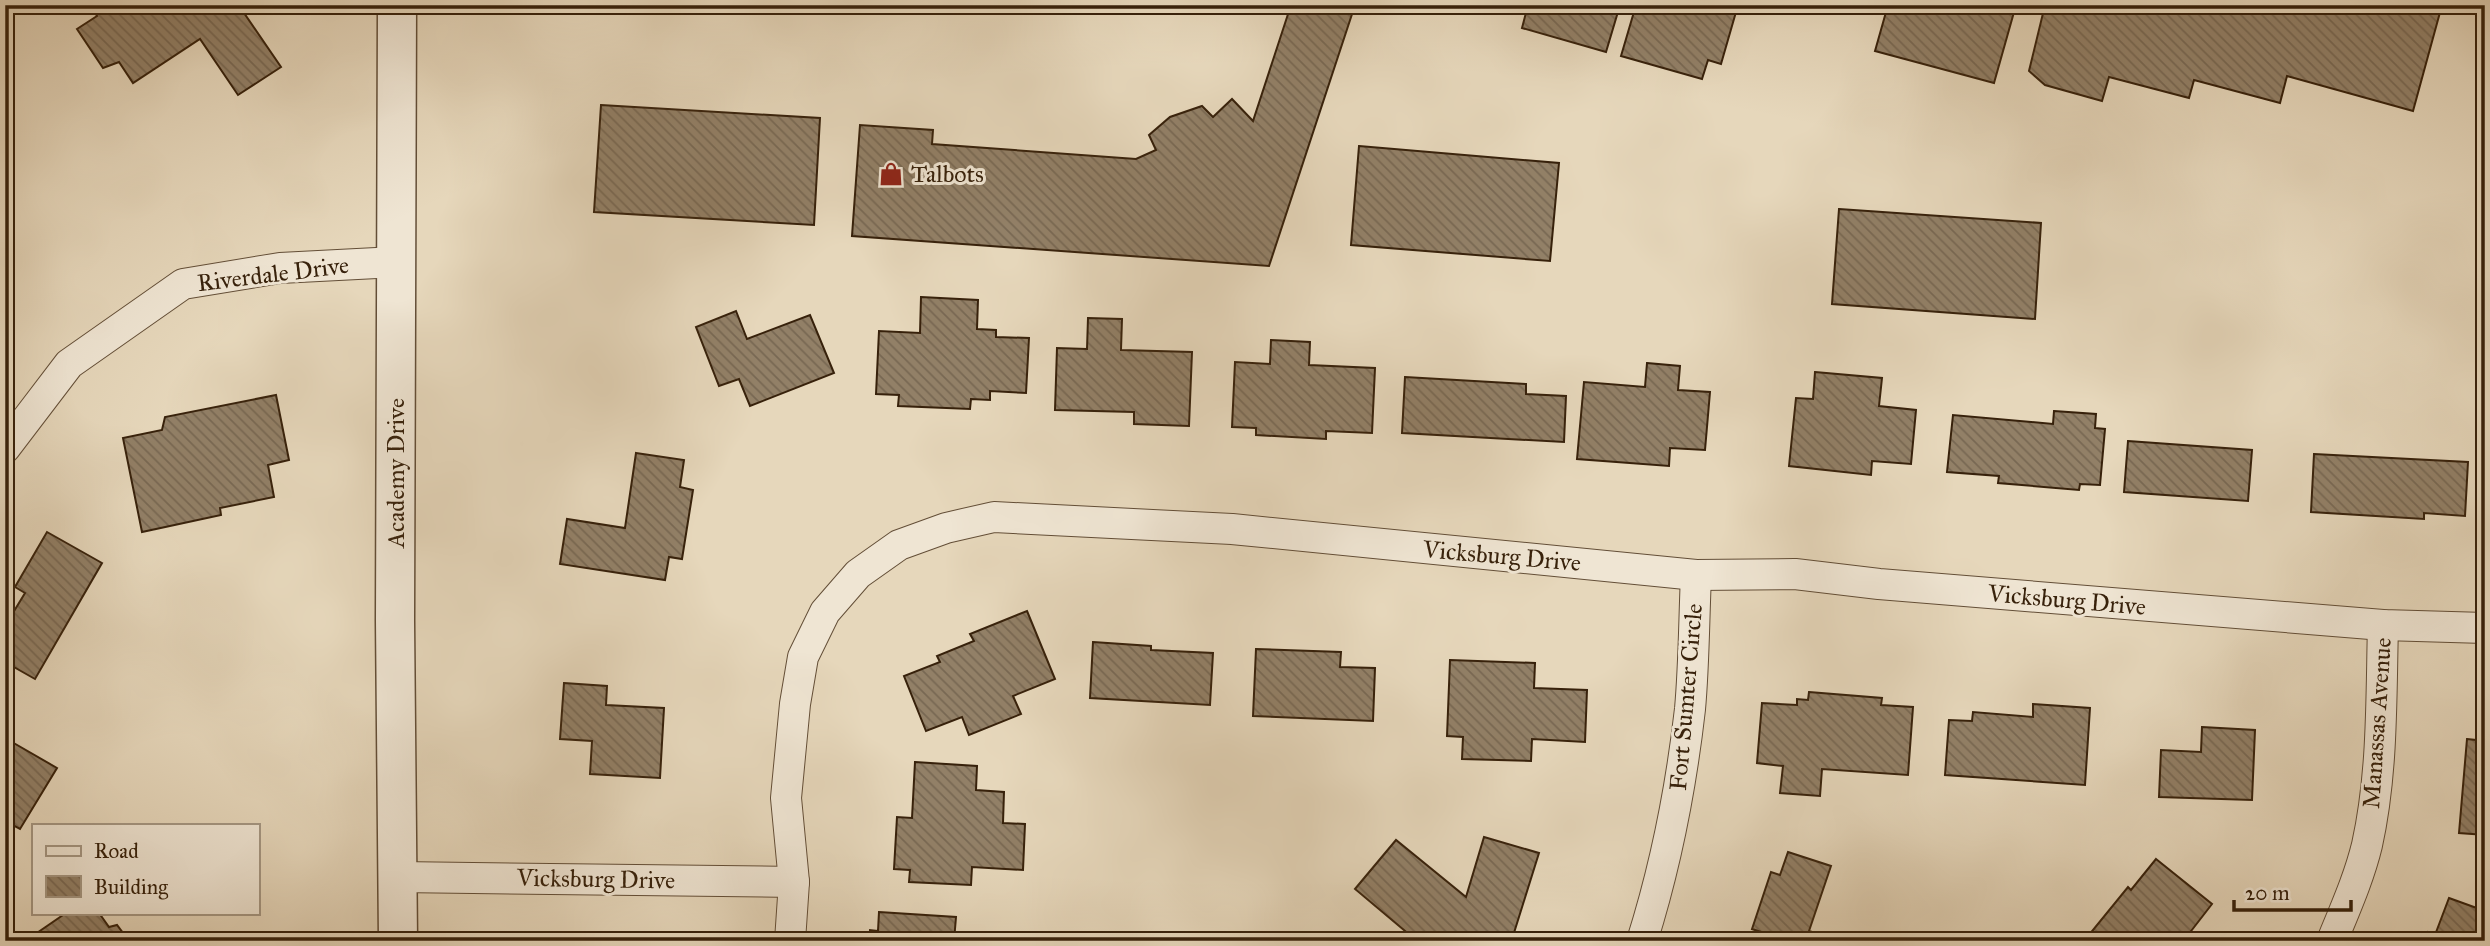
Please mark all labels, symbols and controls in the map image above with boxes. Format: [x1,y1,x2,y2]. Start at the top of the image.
place label: Talbots [911,159,984,189]
shop icon: Talbots [877,160,905,188]
street label: Riverdale Drive [195,250,351,298]
street label: Academy Drive [381,398,411,549]
street label: Vicksburg Drive [1421,534,1582,578]
street label: Vicksburg Drive [1986,578,2147,622]
street label: Fort Sumter Circle [1663,602,1709,792]
street label: Manassas Avenue [2356,636,2398,810]
legend [32,824,259,914]
text: Road [94,838,139,864]
street label: Vicksburg Drive [516,863,675,895]
scale bar [2234,869,2352,913]
text: Building [94,874,168,900]
text: 20 m [2245,880,2290,906]

